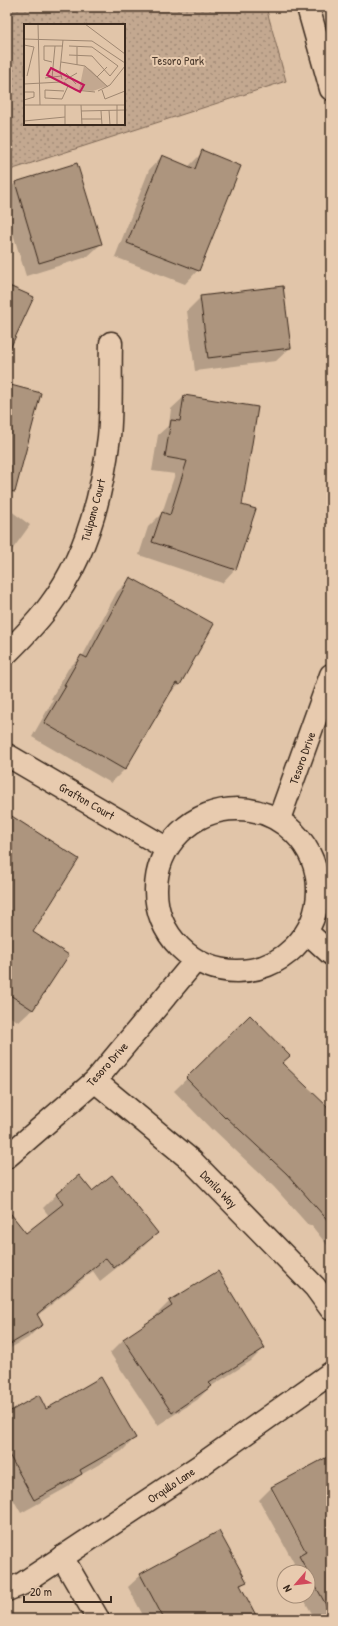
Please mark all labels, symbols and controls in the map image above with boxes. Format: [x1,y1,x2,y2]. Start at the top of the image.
inset map [24,24,125,125]
park label: Tesoro Park [152,52,204,69]
street label: Tulipano Court [76,476,110,543]
street label: Tesoro Drive [285,729,319,787]
street label: Grafton Court [56,778,119,824]
street label: Tesoro Drive [82,1038,132,1090]
street label: Danilo Way [197,1166,241,1212]
street label: Orqullo Lane [144,1463,198,1507]
north arrow [276,1564,316,1604]
scale bar [24,1578,111,1604]
text: 20 m [30,1583,52,1600]
text: N [280,1583,295,1595]

